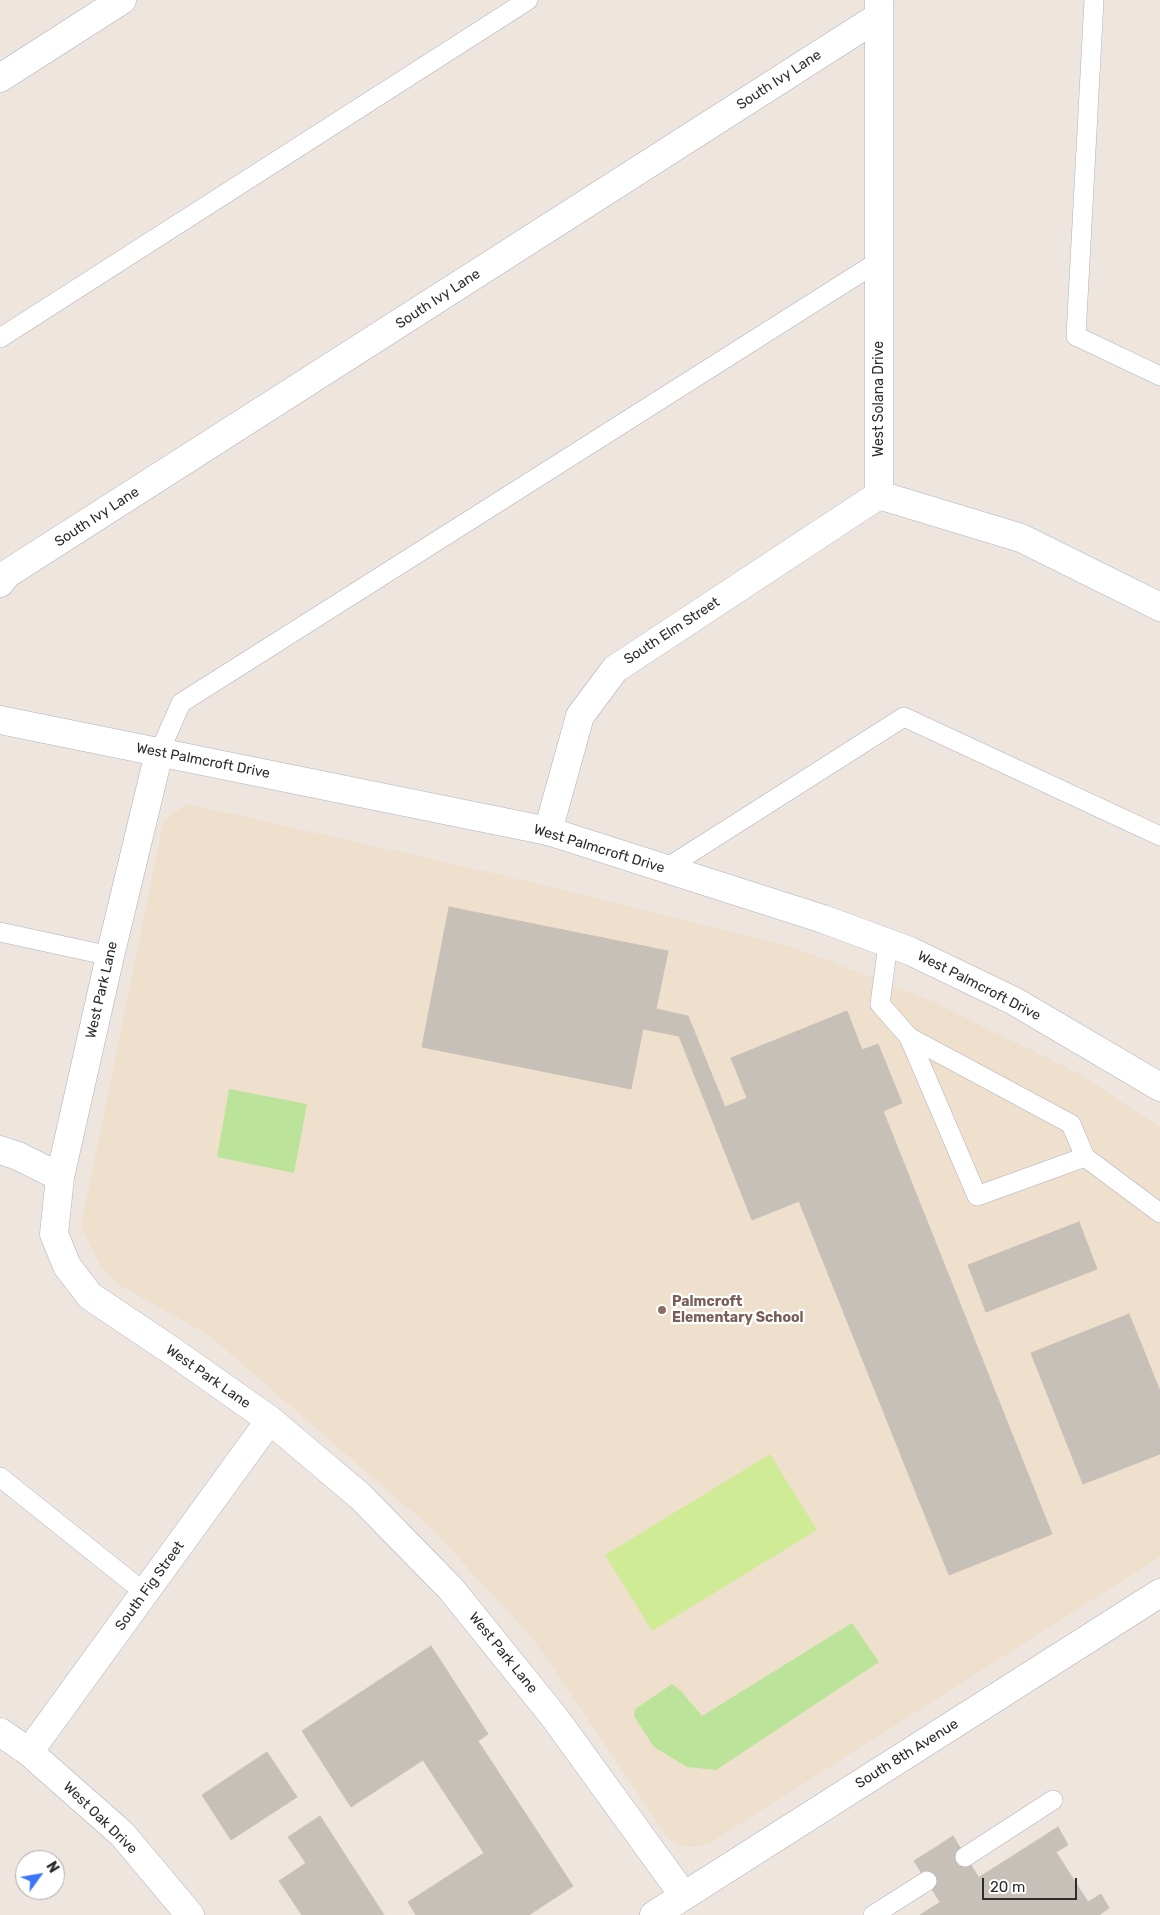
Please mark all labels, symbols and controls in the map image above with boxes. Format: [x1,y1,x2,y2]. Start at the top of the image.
street label: South Ivy Lane [734,46,824,114]
street label: South Ivy Lane [393,265,483,333]
street label: West Solana Drive [871,341,887,457]
street label: South Ivy Lane [52,483,142,551]
street label: South Elm Street [621,594,723,668]
street label: West Palmcroft Drive [135,740,271,782]
street label: West Palmcroft Drive [531,821,667,877]
street label: West Park Lane [83,940,121,1040]
street label: West Palmcroft Drive [915,948,1043,1024]
place label: Palmcroft Elementary School [672,1294,804,1326]
marker: Palmcroft Elementary School [656,1304,668,1316]
street label: West Park Lane [163,1342,253,1412]
street label: South Fig Street [112,1538,188,1634]
street label: West Park Lane [465,1609,541,1697]
street label: South 8th Avenue [853,1716,961,1792]
street label: West Oak Drive [60,1778,140,1858]
north arrow [15,1850,65,1900]
text: N [42,1859,62,1876]
scale bar [985,1868,1080,1900]
text: 20 m [990,1878,1025,1896]

